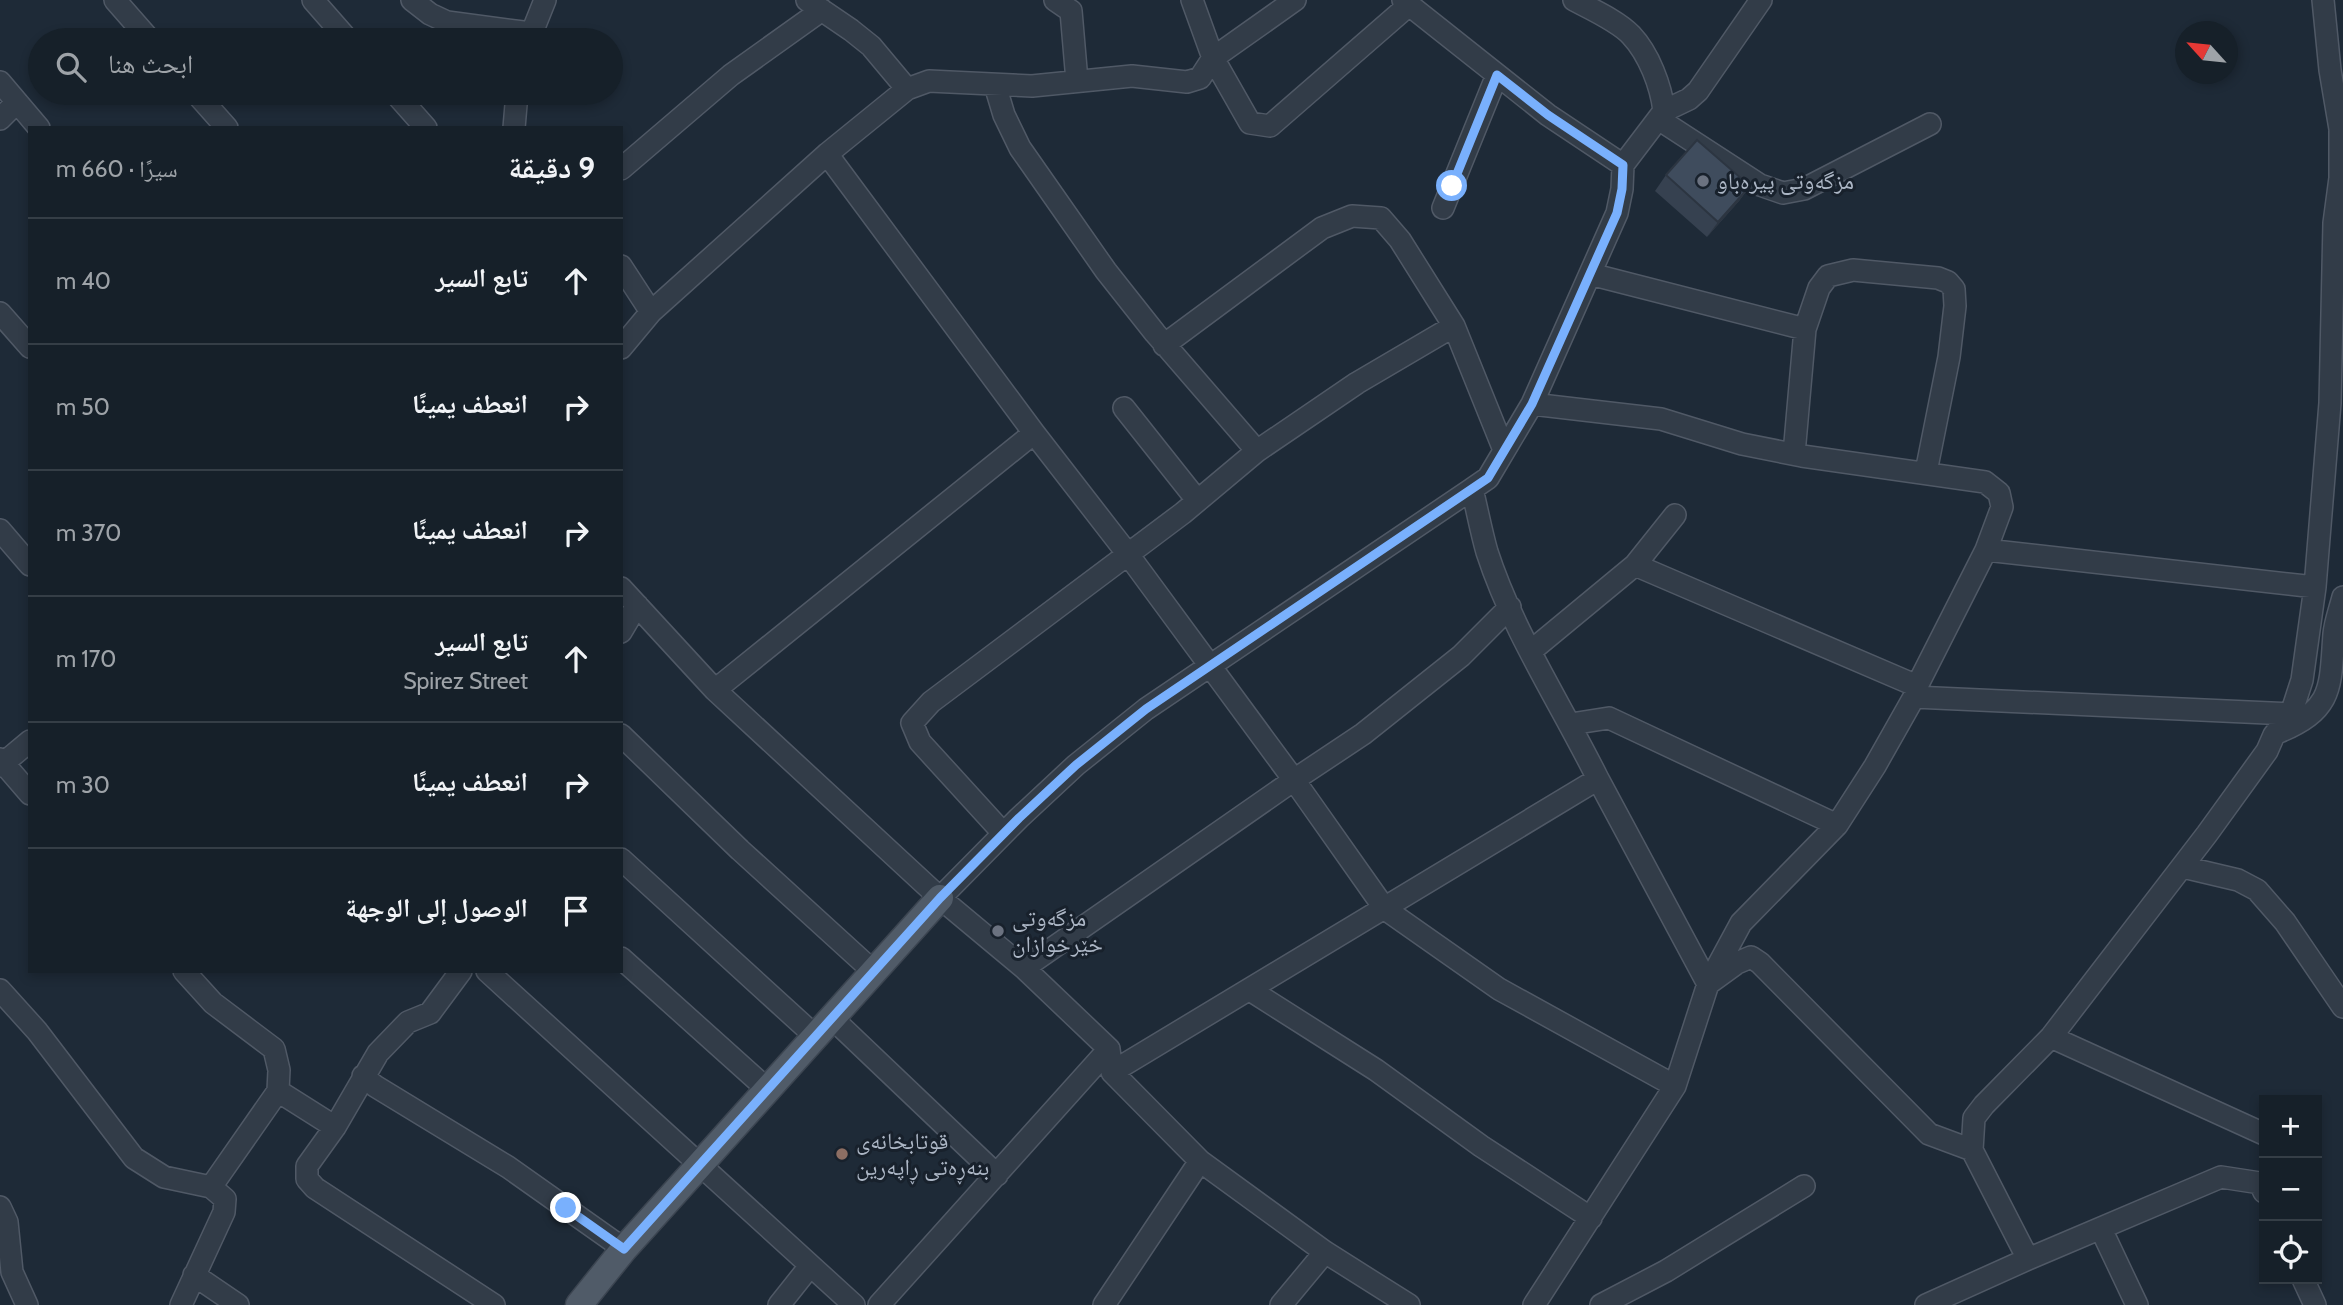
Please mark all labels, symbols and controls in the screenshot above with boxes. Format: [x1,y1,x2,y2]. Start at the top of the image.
north arrow [2175,21,2238,84]
search box [28,28,623,105]
icon: search [52,48,90,86]
text: ابحث هنا [108,48,193,80]
text: 9 دقيقة [508,149,595,186]
text: سيرًا · 660 m [56,155,178,183]
place label: مزگەوتی پیرەباو [1717,167,1854,195]
route start [1436,170,1467,201]
marker: مزگەوتی پیرەباو [1695,173,1711,189]
text: تابع السير [435,262,528,294]
icon: ahead [557,262,595,300]
text: 40 m [56,267,111,295]
text: انعطف يمينًا [412,388,528,420]
icon: right [557,388,595,426]
text: 50 m [56,393,110,421]
text: انعطف يمينًا [412,514,528,546]
icon: right [557,514,595,552]
text: 370 m [56,519,121,547]
text: تابع السير [435,626,528,658]
icon: ahead [557,640,595,678]
text: 170 m [56,645,116,673]
text: Spirez Street [403,667,528,695]
text: انعطف يمينًا [412,766,528,798]
icon: right [557,766,595,804]
text: 30 m [56,771,110,799]
text: الوصول إلى الوجهة [345,892,528,924]
icon: arrive [557,892,595,930]
place label: مزگەوتی خێرخوازان [1012,904,1103,958]
marker: مزگەوتی خێرخوازان [990,923,1006,939]
map controls [2259,1095,2322,1284]
button: + [2259,1095,2322,1158]
place label: قوتابخانەی بنەڕەتی ڕاپەرین [856,1127,989,1185]
marker: قوتابخانەی بنەڕەتی ڕاپەرین [834,1146,850,1162]
button: − [2259,1158,2322,1221]
route end [550,1192,581,1223]
button: locate [2259,1221,2322,1284]

